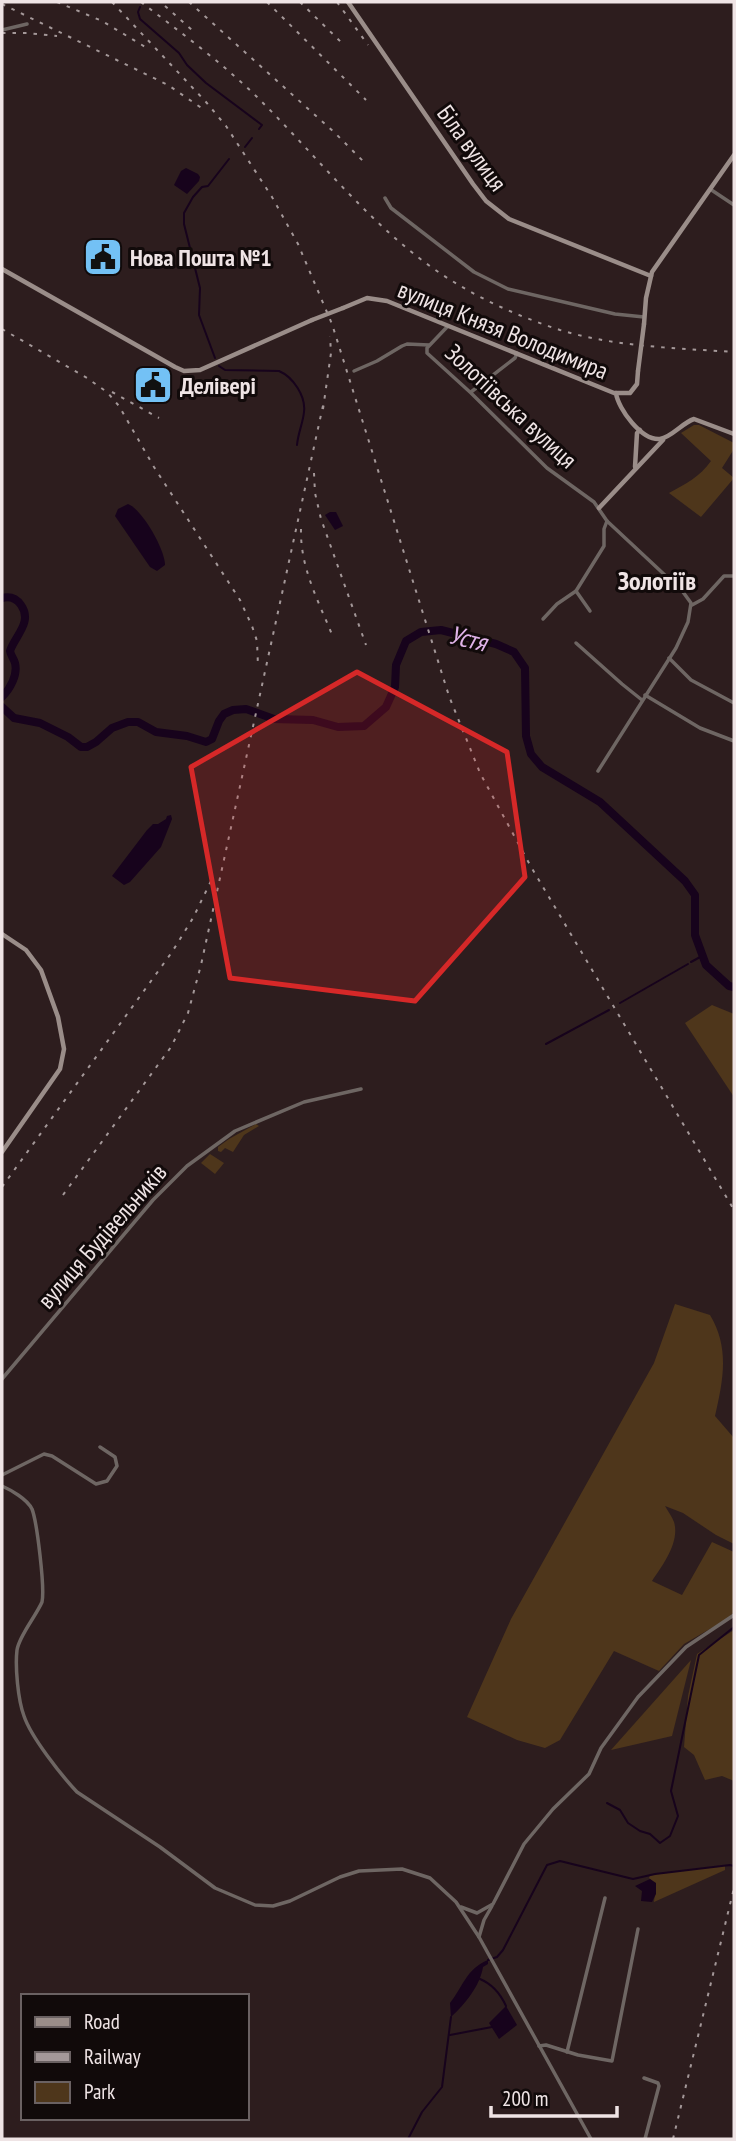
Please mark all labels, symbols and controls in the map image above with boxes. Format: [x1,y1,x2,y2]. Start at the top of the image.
street label: Біла вулиця [430,99,514,197]
public building icon: Нова Пошта №1 [82,236,124,278]
place label: Нова Пошта №1 [130,242,272,273]
street label: вулиця Князя Володимира [393,274,613,386]
street label: Золотіївська вулиця [439,337,583,475]
public building icon: Делівері [132,364,174,406]
place label: Делівері [180,370,256,401]
district label: Золотіїв [618,564,696,597]
water label: Устя [446,617,492,659]
street label: вулиця Будівельників [31,1157,173,1315]
legend [21,1994,248,2120]
text: Road [84,2008,120,2035]
text: Railway [84,2043,141,2070]
scale bar [491,2074,617,2118]
text: Park [84,2078,115,2105]
text: 200 m [502,2085,548,2112]

